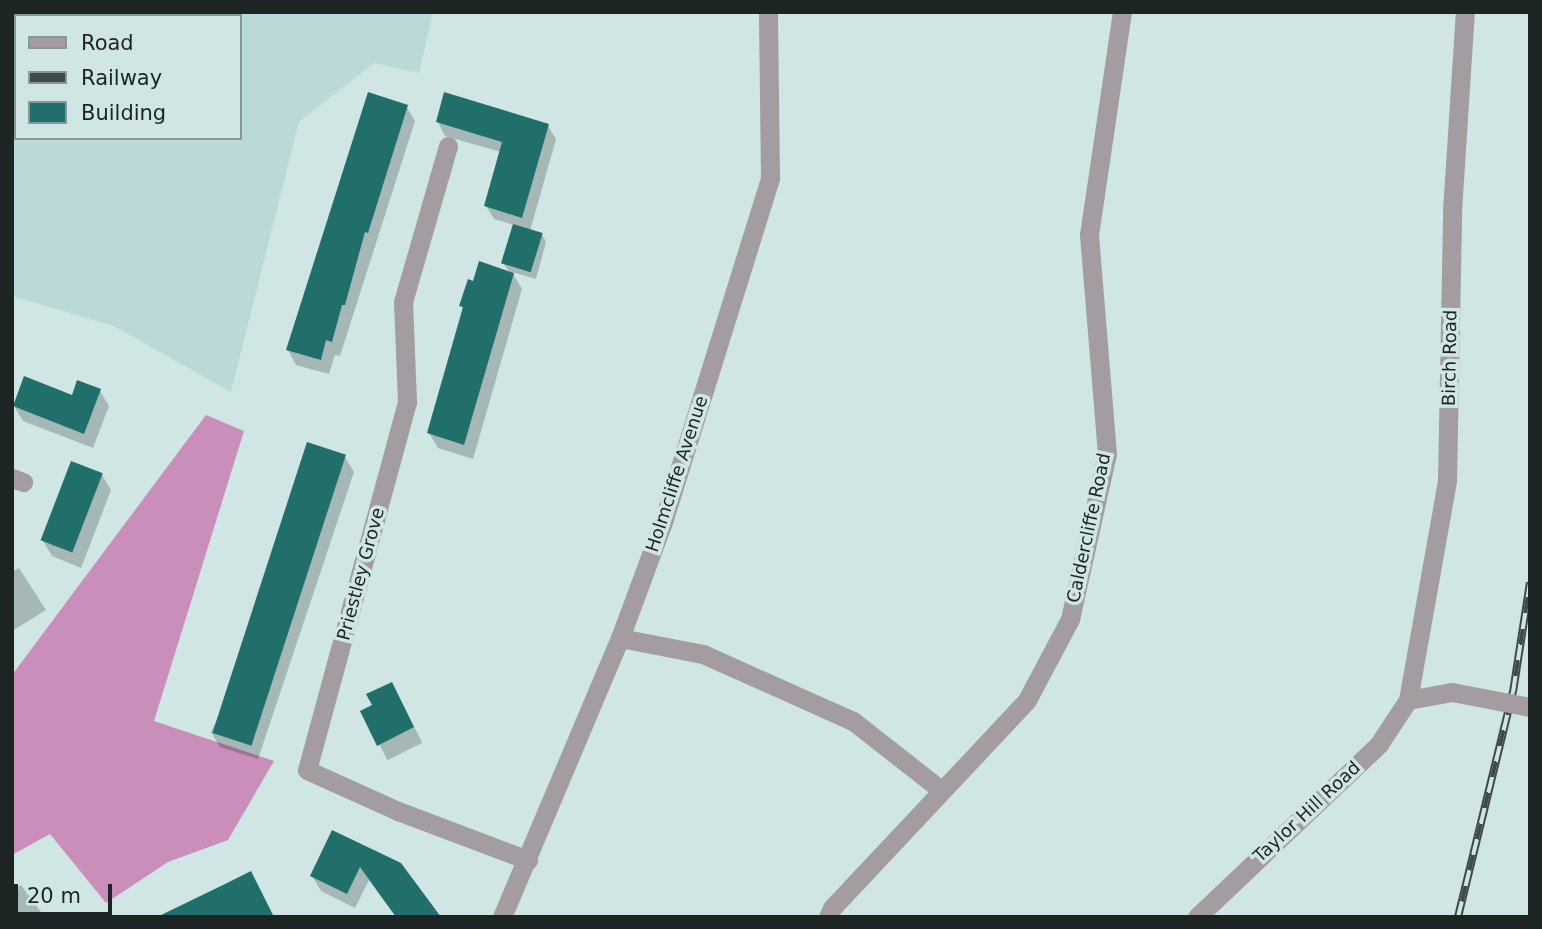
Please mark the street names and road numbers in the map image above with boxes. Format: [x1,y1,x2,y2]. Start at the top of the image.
street label: Birch Road [1438,310,1462,406]
street label: Holmcliffe Avenue [642,393,712,555]
street label: Caldercliffe Road [1063,451,1115,605]
street label: Priestley Grove [333,505,389,643]
street label: Taylor Hill Road [1249,757,1365,867]

